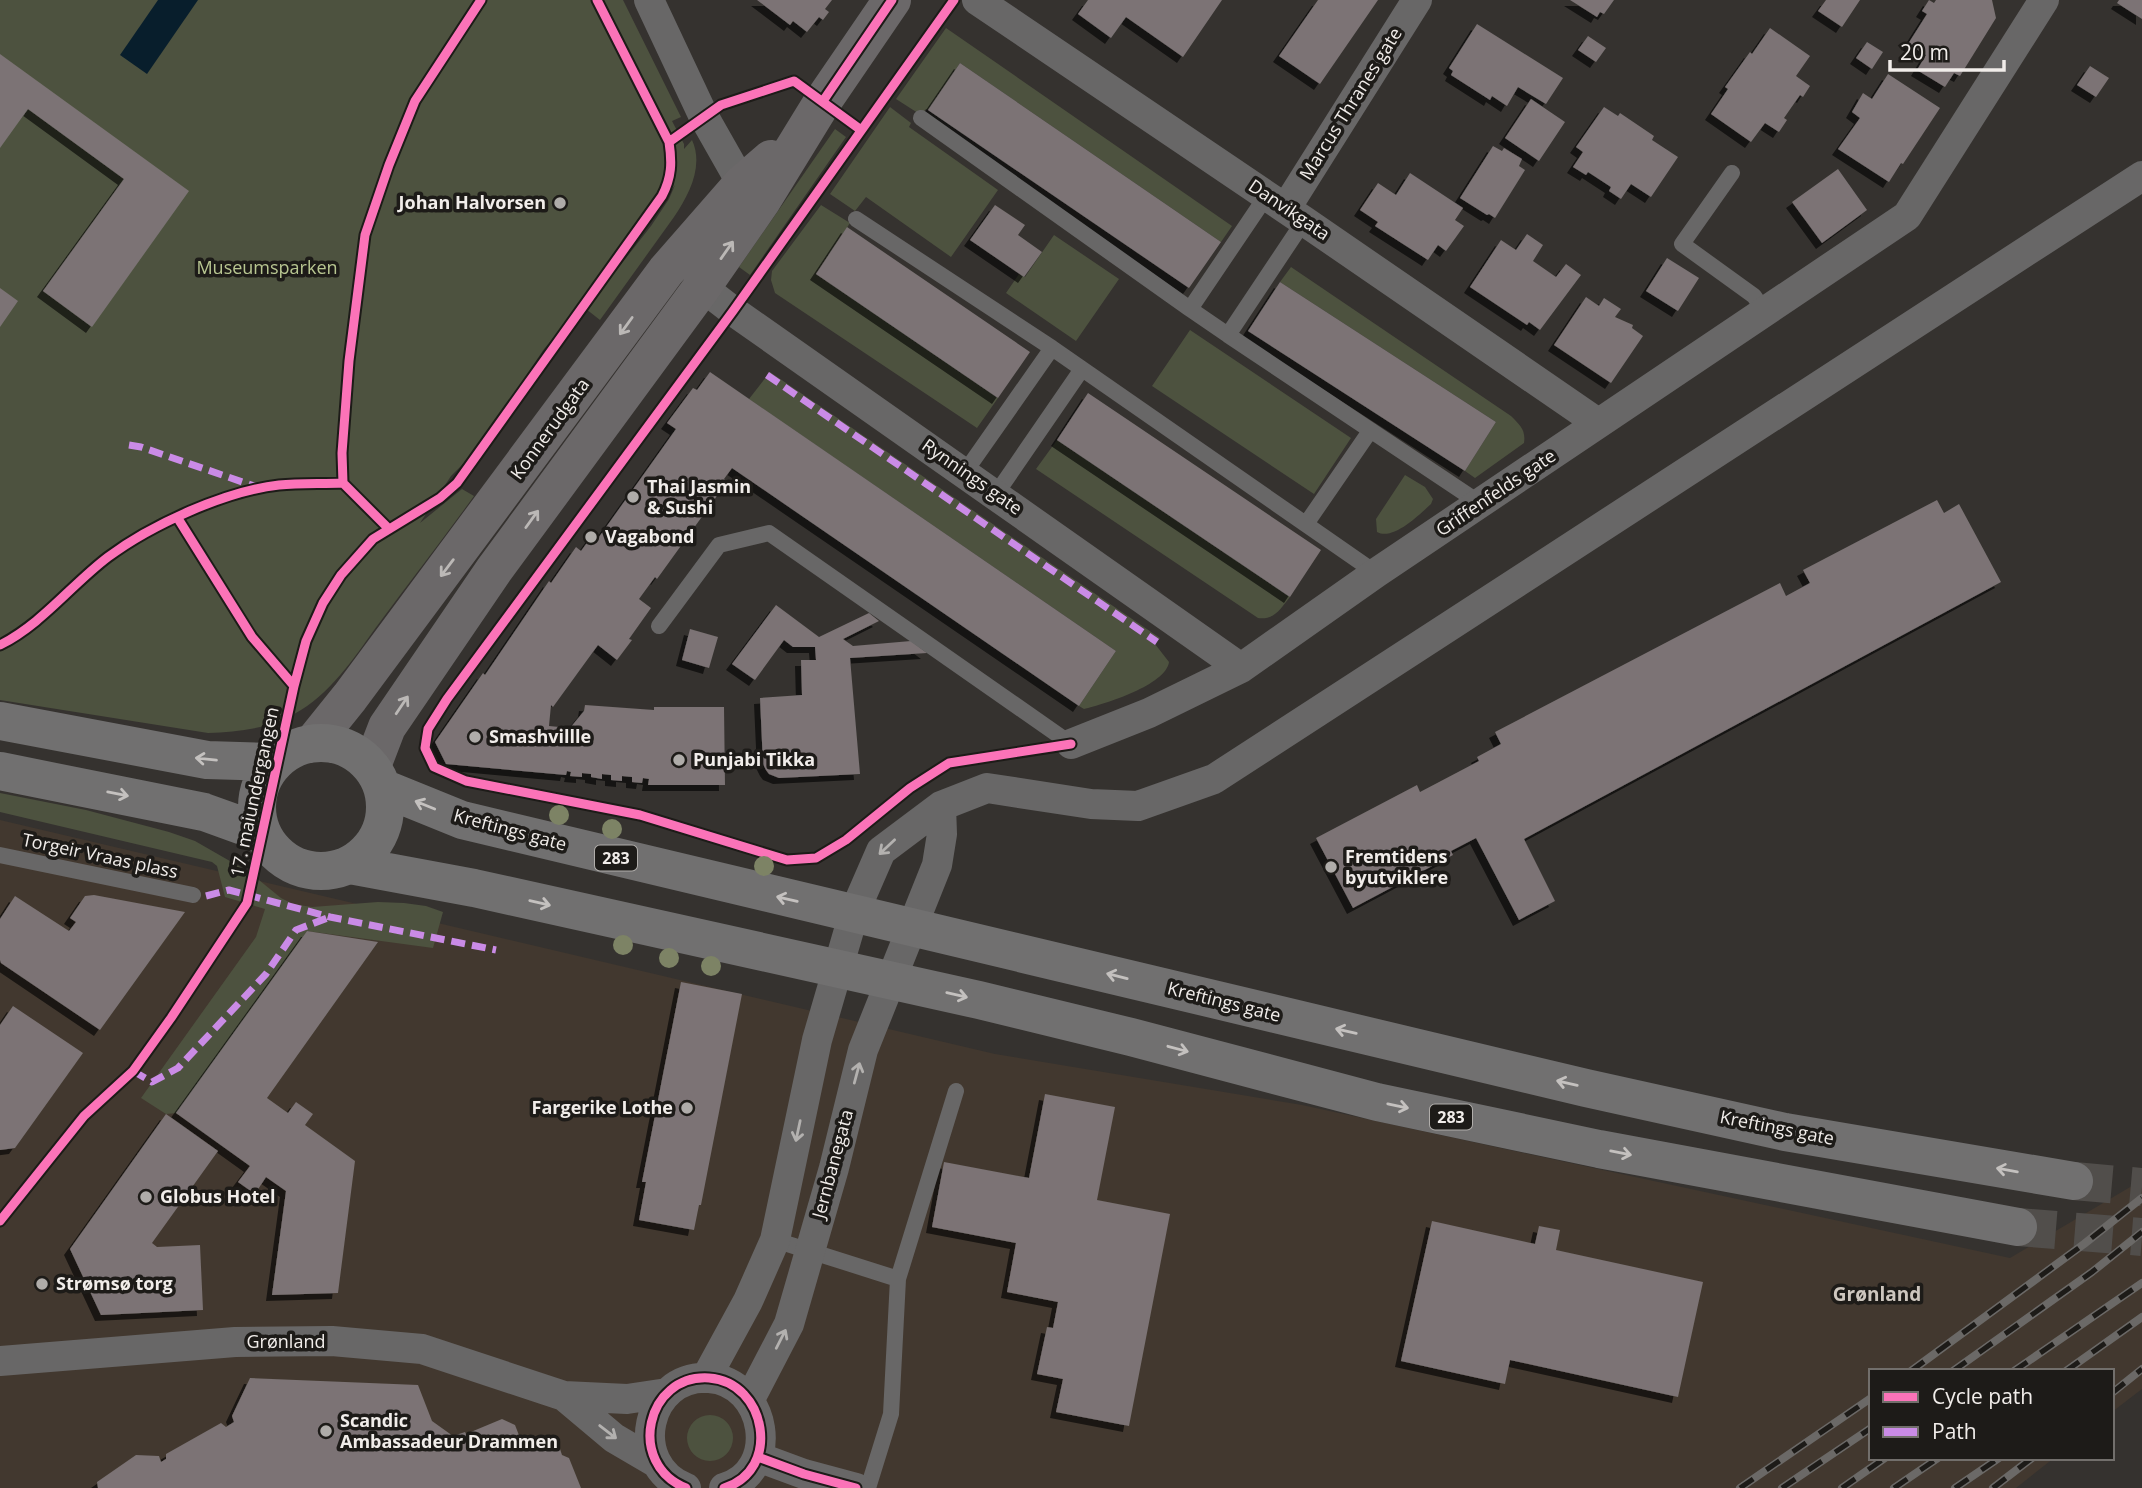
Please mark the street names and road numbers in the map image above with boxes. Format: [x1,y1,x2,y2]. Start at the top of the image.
street label: Marcus Thranes gate [1293,23,1407,184]
street label: Danvikgata [1244,173,1335,245]
street label: Konnerudgata [504,373,594,484]
street label: Rynnings gate [918,433,1027,520]
street label: Griffenfelds gate [1431,443,1560,541]
street label: 17. maiundergangen [224,704,284,879]
street label: Kreftings gate [451,802,569,856]
street label: Torgeir Vraas plass [20,827,180,883]
road number: 283 [595,846,637,870]
street label: Kreftings gate [1165,975,1283,1027]
street label: Kreftings gate [1718,1104,1836,1150]
road number: 283 [1430,1105,1472,1130]
street label: Jernbanegata [805,1107,858,1223]
street label: Grønland [247,1329,325,1353]

